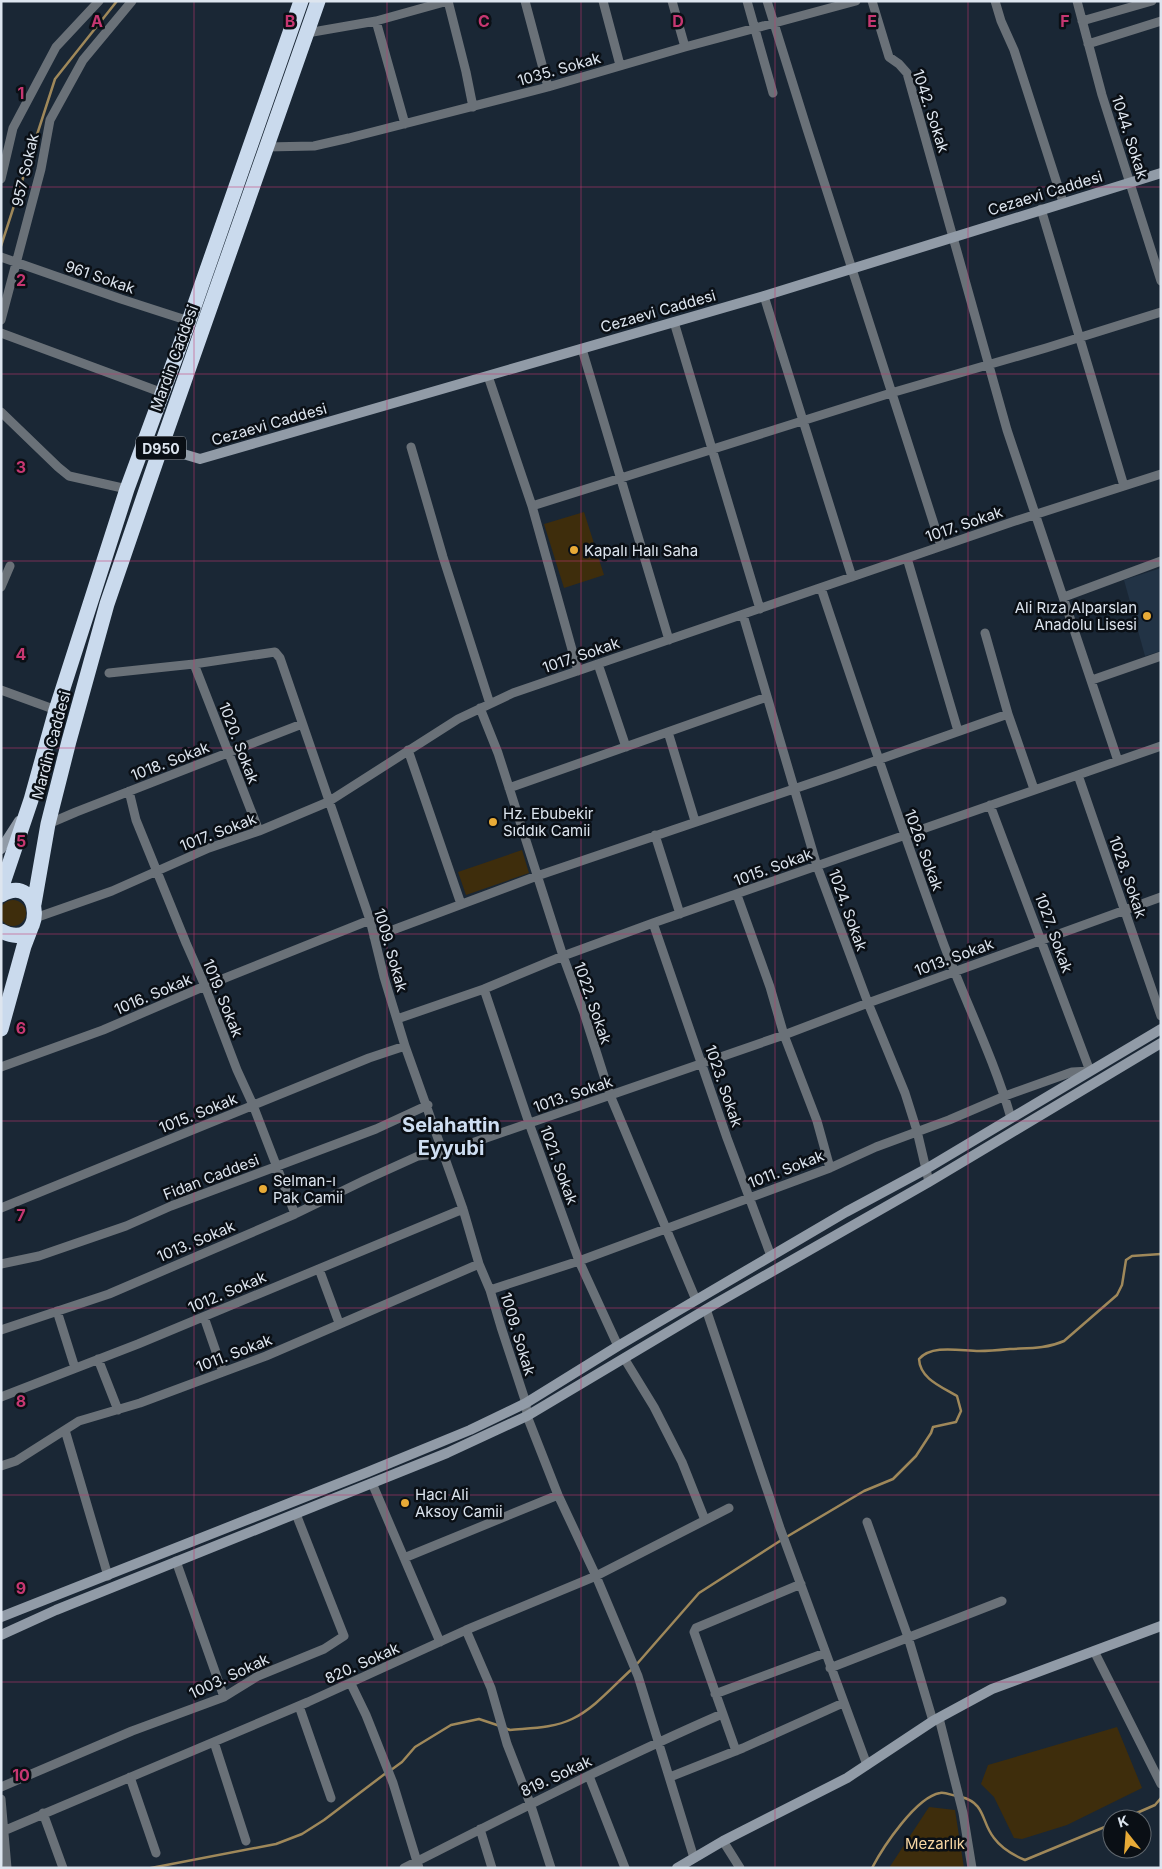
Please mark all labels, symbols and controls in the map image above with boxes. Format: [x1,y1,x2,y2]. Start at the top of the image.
text: A [91,11,103,31]
text: B [285,11,295,31]
text: C [478,11,490,31]
text: D [672,11,684,31]
text: E [867,11,877,31]
text: F [1060,11,1070,31]
street label: 1035. Sokak [515,48,603,90]
street label: 1042. Sokak [909,67,954,156]
text: 1 [18,83,24,103]
street label: 1044. Sokak [1108,93,1153,182]
street label: 957 Sokak [7,131,43,209]
street label: Cezaevi Caddesi [985,167,1105,219]
street label: 961 Sokak [63,256,138,298]
text: 2 [16,270,26,290]
street label: Cezaevi Caddesi [598,285,718,337]
street label: Mardin Caddesi [146,302,202,414]
street label: Cezaevi Caddesi [209,398,329,450]
road number: D950 [136,436,186,459]
text: 3 [16,457,26,477]
street label: 1017. Sokak [923,502,1006,546]
place label: Kapalı Halı Saha [584,541,698,560]
marker: Kapalı Halı Saha [568,544,580,556]
place label: Ali Rıza Alparslan Anadolu Lisesi [1015,598,1137,634]
marker: Ali Rıza Alparslan Anadolu Lisesi [1141,610,1153,622]
street label: 1017. Sokak [540,633,623,677]
text: 4 [16,644,27,664]
street label: Mardin Caddesi [27,689,75,801]
street label: 1020. Sokak [215,700,264,787]
street label: 1018. Sokak [128,737,213,785]
place label: Hz. Ebubekir Sıddık Camii [503,804,594,840]
street label: 1026. Sokak [900,807,948,894]
street label: 1017. Sokak [177,808,260,855]
marker: Hz. Ebubekir Sıddık Camii [487,816,499,828]
text: 5 [16,831,26,851]
street label: 1028. Sokak [1105,833,1151,921]
street label: 1015. Sokak [731,844,816,890]
street label: 1024. Sokak [824,866,872,954]
street label: 1027. Sokak [1031,891,1077,976]
street label: 1009. Sokak [370,906,412,995]
street label: 1013. Sokak [912,934,997,980]
street label: 1019. Sokak [199,956,248,1041]
street label: 1022. Sokak [570,959,616,1047]
street label: 1016. Sokak [111,969,195,1019]
text: 6 [16,1018,26,1038]
street label: 1023. Sokak [701,1042,747,1130]
street label: 1013. Sokak [531,1071,616,1116]
street label: 1015. Sokak [156,1088,240,1137]
district label: Selahattin Eyyubi [402,1113,500,1160]
street label: 1021. Sokak [536,1123,582,1208]
street label: 1011. Sokak [745,1146,827,1192]
street label: Fidan Caddesi [160,1150,262,1204]
place label: Selman-ı Pak Camii [273,1171,343,1207]
marker: Selman-ı Pak Camii [257,1183,269,1195]
text: 7 [16,1205,26,1225]
street label: 1013. Sokak [154,1216,238,1266]
street label: 1012. Sokak [185,1267,270,1317]
street label: 1009. Sokak [496,1290,540,1379]
street label: 1011. Sokak [193,1330,275,1376]
text: 8 [16,1391,26,1411]
place label: Hacı Ali Aksoy Camii [415,1485,503,1521]
marker: Hacı Ali Aksoy Camii [399,1497,411,1509]
text: 9 [16,1578,26,1598]
street label: 820. Sokak [322,1638,403,1688]
street label: 1003. Sokak [186,1649,273,1703]
street label: 819. Sokak [517,1751,595,1801]
text: 10 [12,1765,30,1785]
north arrow [1102,1809,1152,1859]
text: K [1116,1811,1130,1831]
park label: Mezarlık [905,1834,966,1853]

